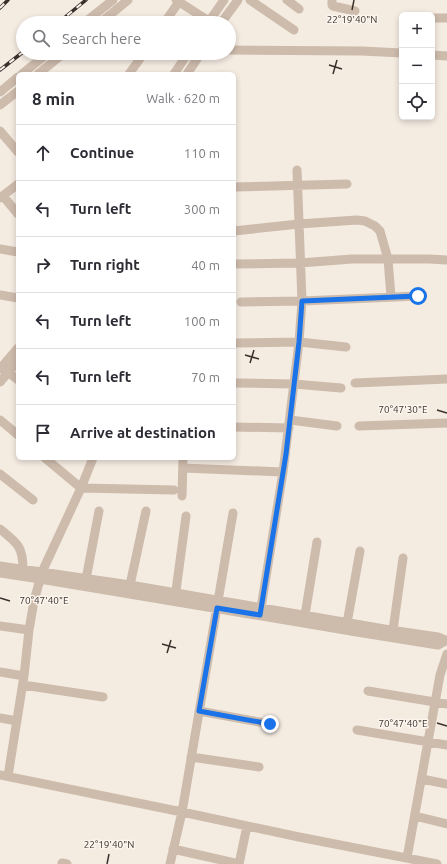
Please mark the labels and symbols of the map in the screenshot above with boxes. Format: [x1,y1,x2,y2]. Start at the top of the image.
text: 22°19'40"N [327,14,377,25]
route start [409,287,427,305]
text: 70°47'30"E [378,404,428,415]
text: 70°47'40"E [19,595,69,606]
route end [261,715,279,733]
text: 70°47'40"E [378,718,428,729]
text: 22°19'40"N [84,839,134,850]

